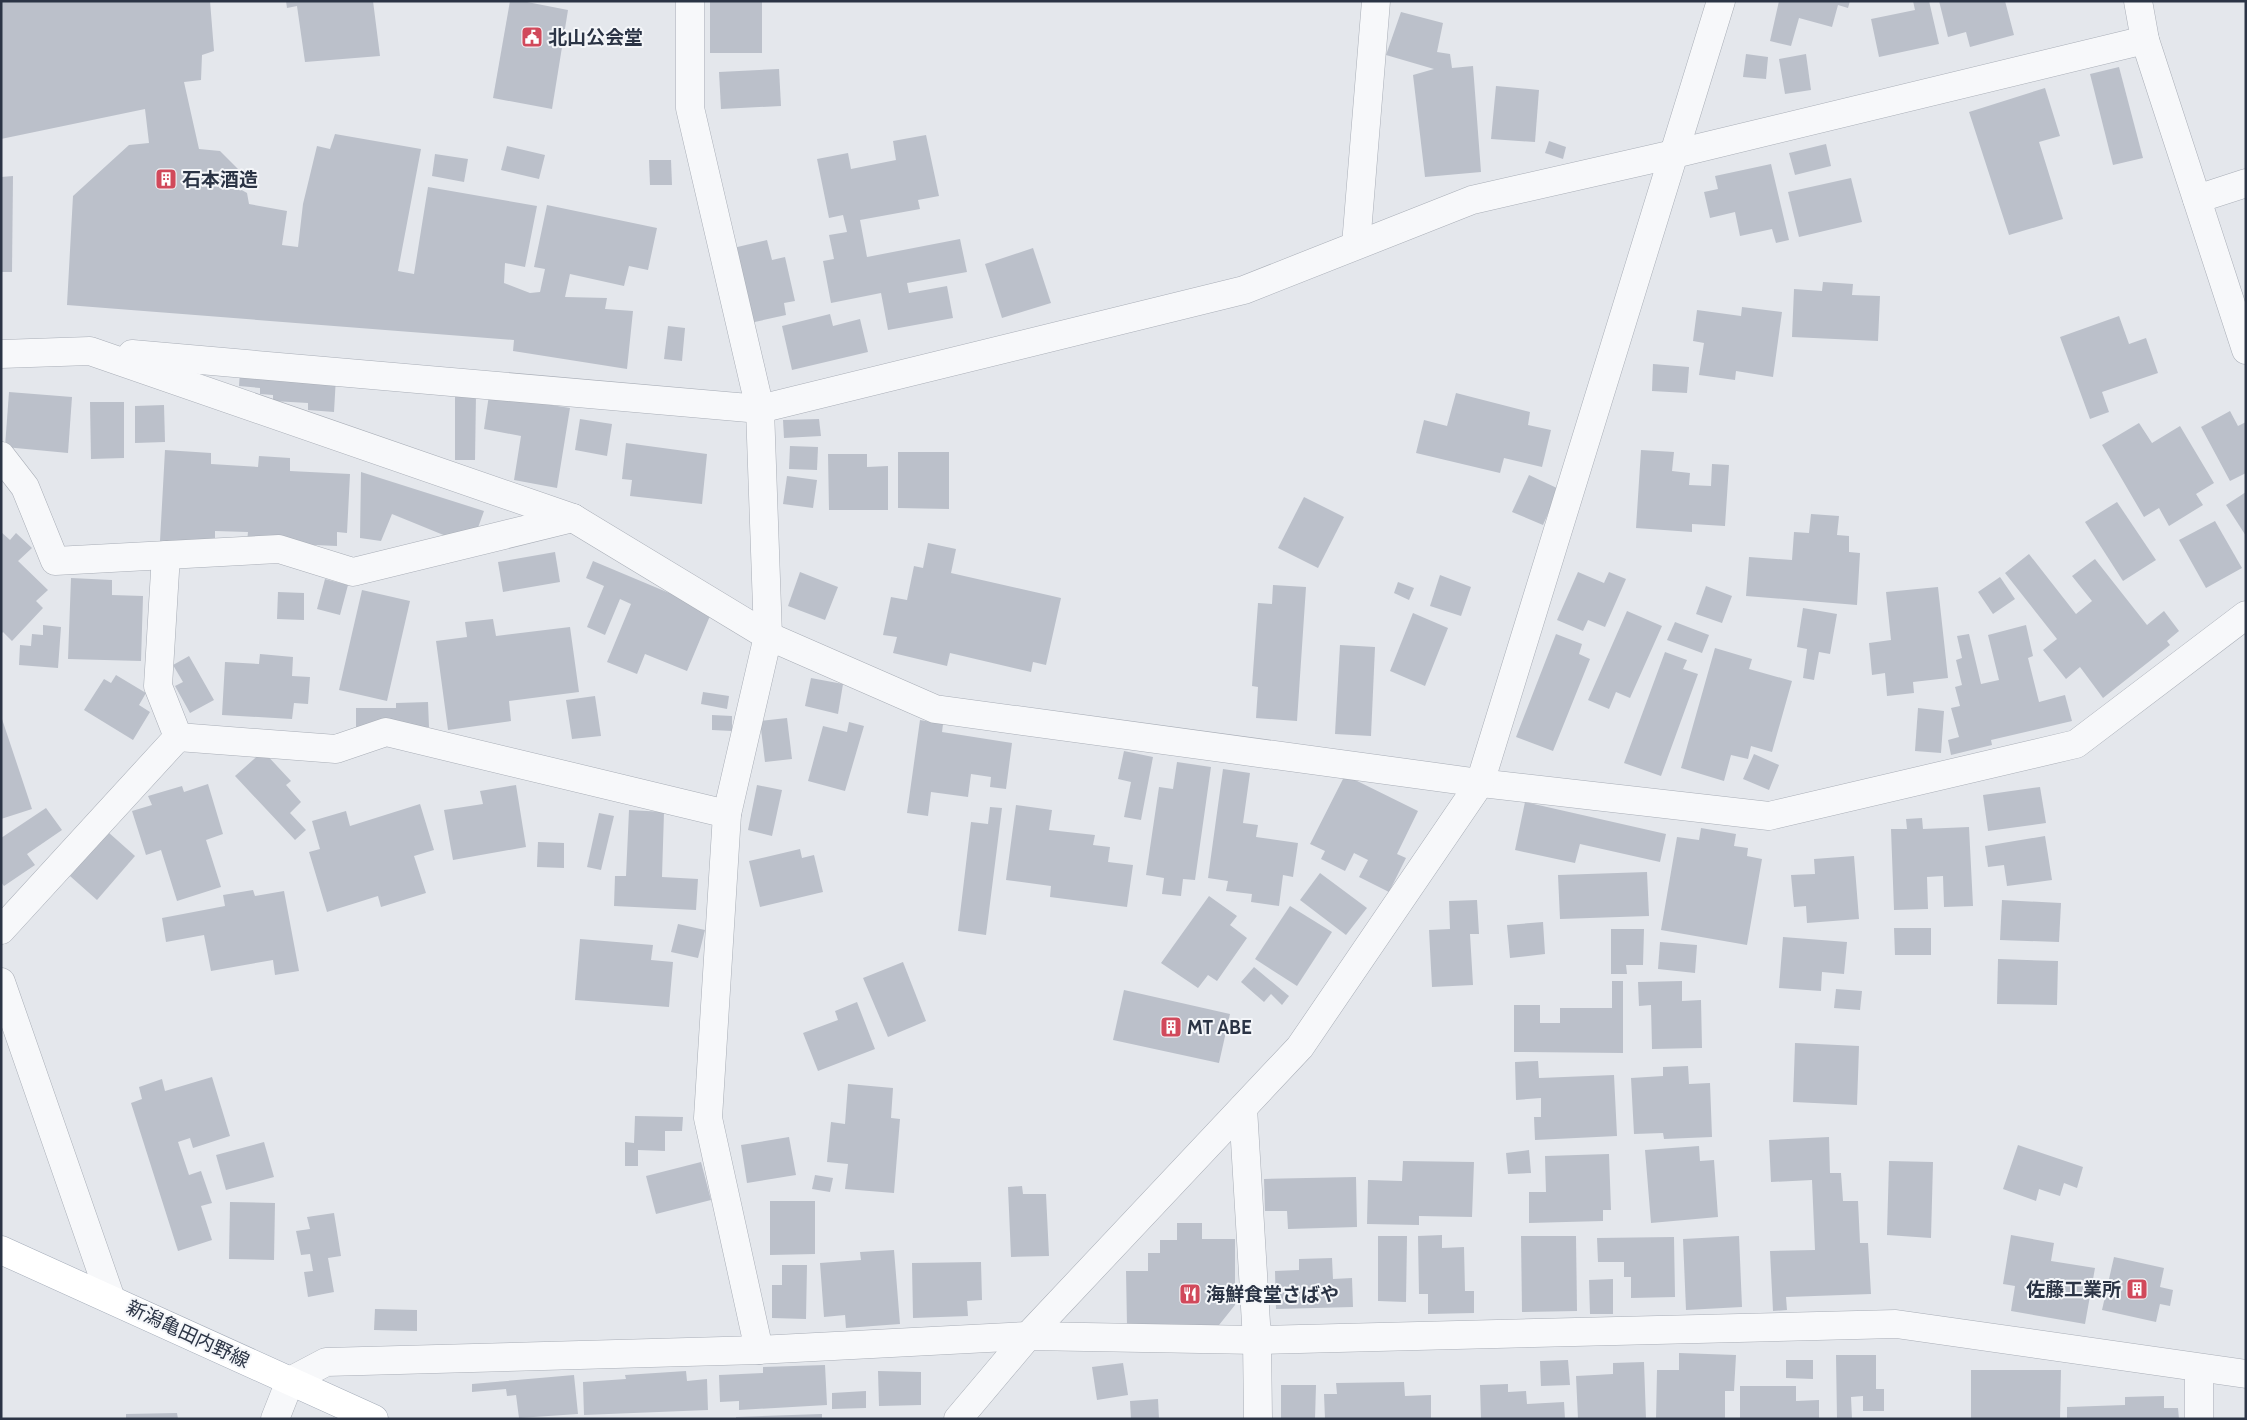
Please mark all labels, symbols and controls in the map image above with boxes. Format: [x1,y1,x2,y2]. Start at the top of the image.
public building icon: 北山公会堂 [520,25,544,49]
place label: 北山公会堂 [548,26,643,49]
building icon: 石本酒造 [154,167,178,191]
place label: 石本酒造 [182,168,258,191]
building icon: MT ABE [1159,1015,1183,1039]
place label: MT ABE [1187,1016,1252,1039]
building icon: 佐藤工業所 [2125,1277,2149,1301]
place label: 佐藤工業所 [2026,1278,2121,1301]
restaurant icon: 海鮮食堂さばや [1178,1282,1202,1306]
place label: 海鮮食堂さばや [1206,1283,1339,1306]
street label: 新潟亀田内野線 [123,1295,253,1373]

